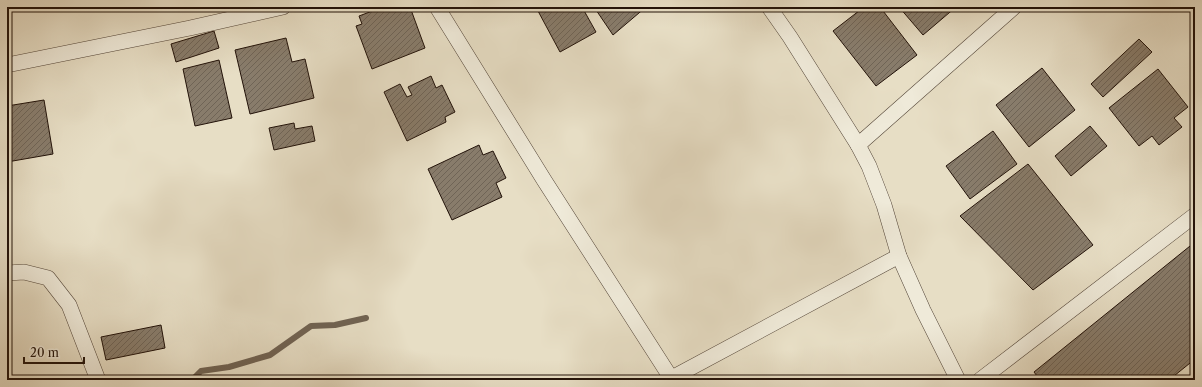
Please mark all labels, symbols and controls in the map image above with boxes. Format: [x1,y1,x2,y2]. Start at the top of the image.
scale bar [24,339,84,365]
text: 20 m [30,345,59,360]

